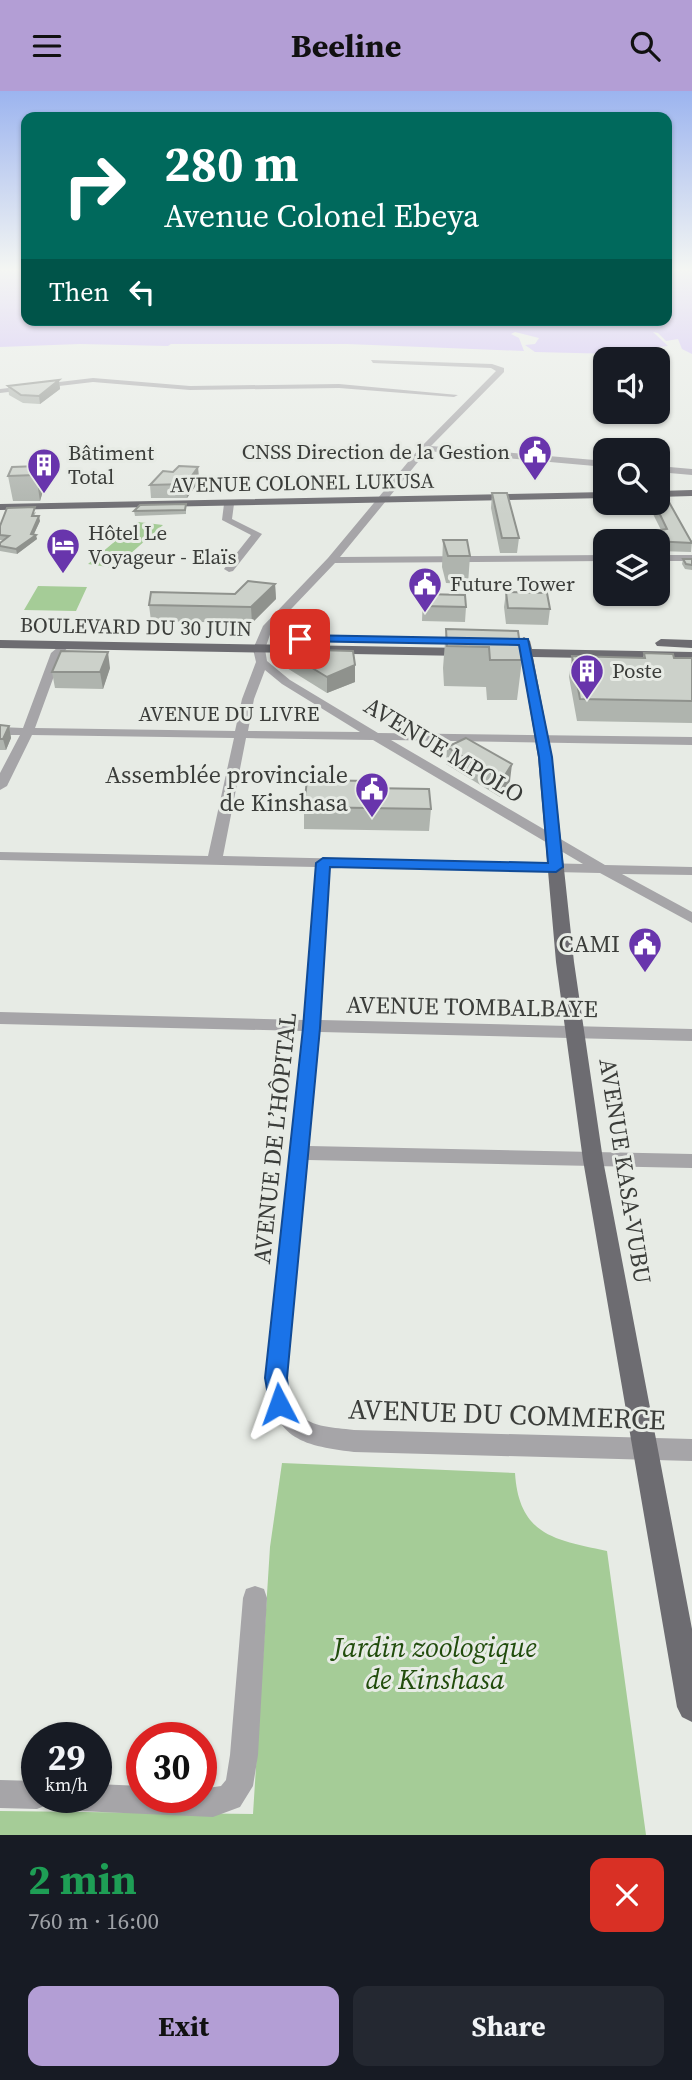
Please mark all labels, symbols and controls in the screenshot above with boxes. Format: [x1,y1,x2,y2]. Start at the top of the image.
text: Beeline [291,24,401,68]
icon: menu [28,27,66,65]
icon: search [626,27,664,65]
text: 280 m [164,130,299,197]
icon: right [49,140,140,231]
text: Avenue Colonel Ebeya [164,194,479,238]
icon: left [123,273,161,311]
text: Then [49,274,109,310]
map controls [593,347,670,606]
button: sound [593,347,670,424]
public building icon: CNSS Direction de la Gestion [516,433,554,482]
place label: CNSS Direction de la Gestion [242,437,510,466]
place label: Bâtiment Total [68,438,154,491]
button: search [593,438,670,515]
building icon: Bâtiment Total [25,446,63,495]
street label: AVENUE COLONEL LUKUSA [170,466,435,499]
place label: Hôtel Le Voyageur - Elaïs [88,518,237,571]
hotel icon: Hôtel Le Voyageur - Elaïs [44,526,82,575]
button: layers [593,529,670,606]
public building icon: Future Tower [406,565,444,614]
place label: Future Tower [450,569,575,598]
pin [270,609,330,669]
street label: BOULEVARD DU 30 JUIN [20,610,252,643]
icon: arrive [281,620,319,658]
building icon: Poste [568,652,606,701]
place label: Poste [612,656,662,685]
street label: AVENUE MPOLO [358,689,530,810]
street label: AVENUE DU LIVRE [139,699,319,728]
place label: Assemblée provinciale de Kinshasa [105,758,349,819]
public building icon: Assemblée provinciale de Kinshasa [353,770,391,819]
public building icon: CAMI [626,925,664,974]
place label: CAMI [559,927,620,960]
street label: AVENUE TOMBALBAYE [346,988,598,1025]
street label: AVENUE DE L’HÔPITAL [245,1011,304,1265]
street label: AVENUE KASA-VUBU [591,1056,660,1286]
position arrow [242,1367,316,1441]
street label: AVENUE DU COMMERCE [348,1389,666,1439]
park label: Jardin zoologique de Kinshasa [329,1628,537,1698]
speed limit sign: 30 [126,1722,217,1813]
text: 29 [48,1734,85,1782]
text: km/h [45,1772,88,1797]
text: 2 min [28,1850,137,1908]
button: close [590,1858,664,1932]
text: 760 m · 16:00 [28,1905,159,1937]
button: Exit [28,1986,339,2066]
button: Share [353,1986,664,2066]

